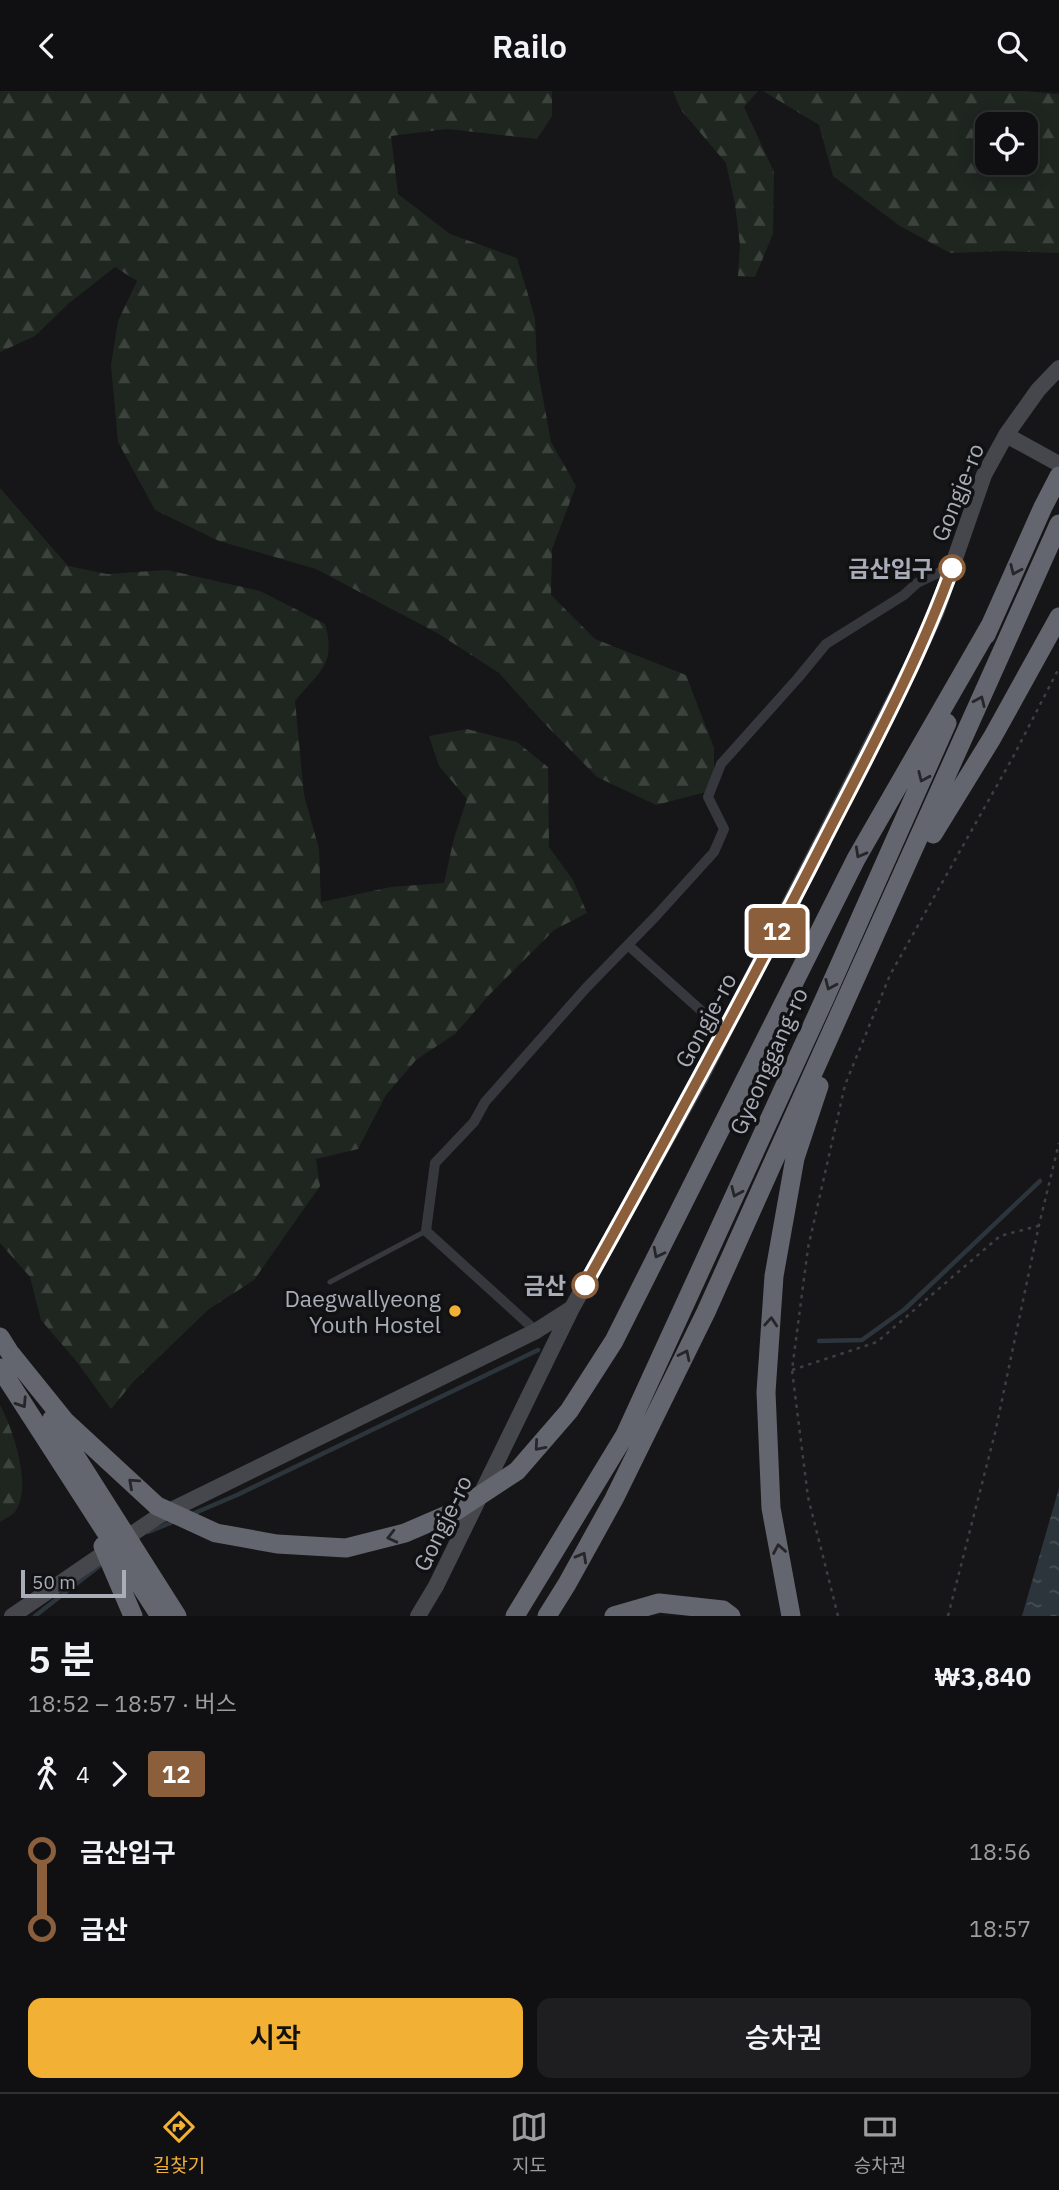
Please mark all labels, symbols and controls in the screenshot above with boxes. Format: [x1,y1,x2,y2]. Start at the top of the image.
text: Railo [492,25,567,67]
icon: back [28,27,66,65]
icon: search [993,27,1031,65]
map controls [975,112,1038,175]
button: locate [975,112,1038,175]
street label: Gongje-ro [924,438,990,546]
place label: 금산입구 [848,553,933,583]
marker: 금산입구 [939,555,965,581]
one-way arrow [1009,562,1023,575]
one-way arrow [972,696,986,708]
one-way arrow [917,770,931,783]
one-way arrow [855,846,868,859]
line badge: 12 [746,908,808,954]
text: 12 [763,915,791,947]
street label: Gongje-ro [668,967,742,1073]
one-way arrow [824,978,838,990]
street label: Gyeonggang-ro [722,983,814,1139]
one-way arrow [730,1185,744,1197]
one-way arrow [652,1246,666,1258]
place label: 금산 [524,1270,566,1300]
marker: 금산 [572,1272,598,1298]
place label: Daegwallyeong Youth Hostel [284,1283,441,1339]
marker: Daegwallyeong Youth Hostel [447,1303,463,1319]
one-way arrow [763,1317,778,1328]
one-way arrow [677,1350,691,1362]
one-way arrow [14,1395,27,1408]
one-way arrow [535,1438,547,1451]
street label: Gongje-ro [406,1470,478,1576]
one-way arrow [128,1479,141,1492]
one-way arrow [386,1529,398,1543]
one-way arrow [772,1543,787,1555]
one-way arrow [573,1552,587,1565]
scale bar [21,1567,126,1599]
text: 50 m [32,1570,76,1594]
text: 5 분 [28,1634,95,1683]
text: ₩3,840 [934,1659,1031,1693]
text: 18:52 – 18:57 · 버스 [28,1688,237,1718]
icon: walk [28,1755,66,1793]
icon: forward [100,1755,138,1793]
text: 12 [162,1758,191,1790]
text: 4 [76,1759,90,1789]
text: 금산입구 [80,1835,176,1869]
text: 18:56 [969,1836,1031,1866]
text: 금산 [80,1912,128,1946]
text: 18:57 [969,1913,1031,1943]
button: 시작 [28,1998,523,2078]
button: 승차권 [537,1998,1031,2078]
tab: 길찾기 [153,2108,205,2177]
tab: 지도 [510,2108,548,2177]
tab: 승차권 [854,2108,906,2177]

